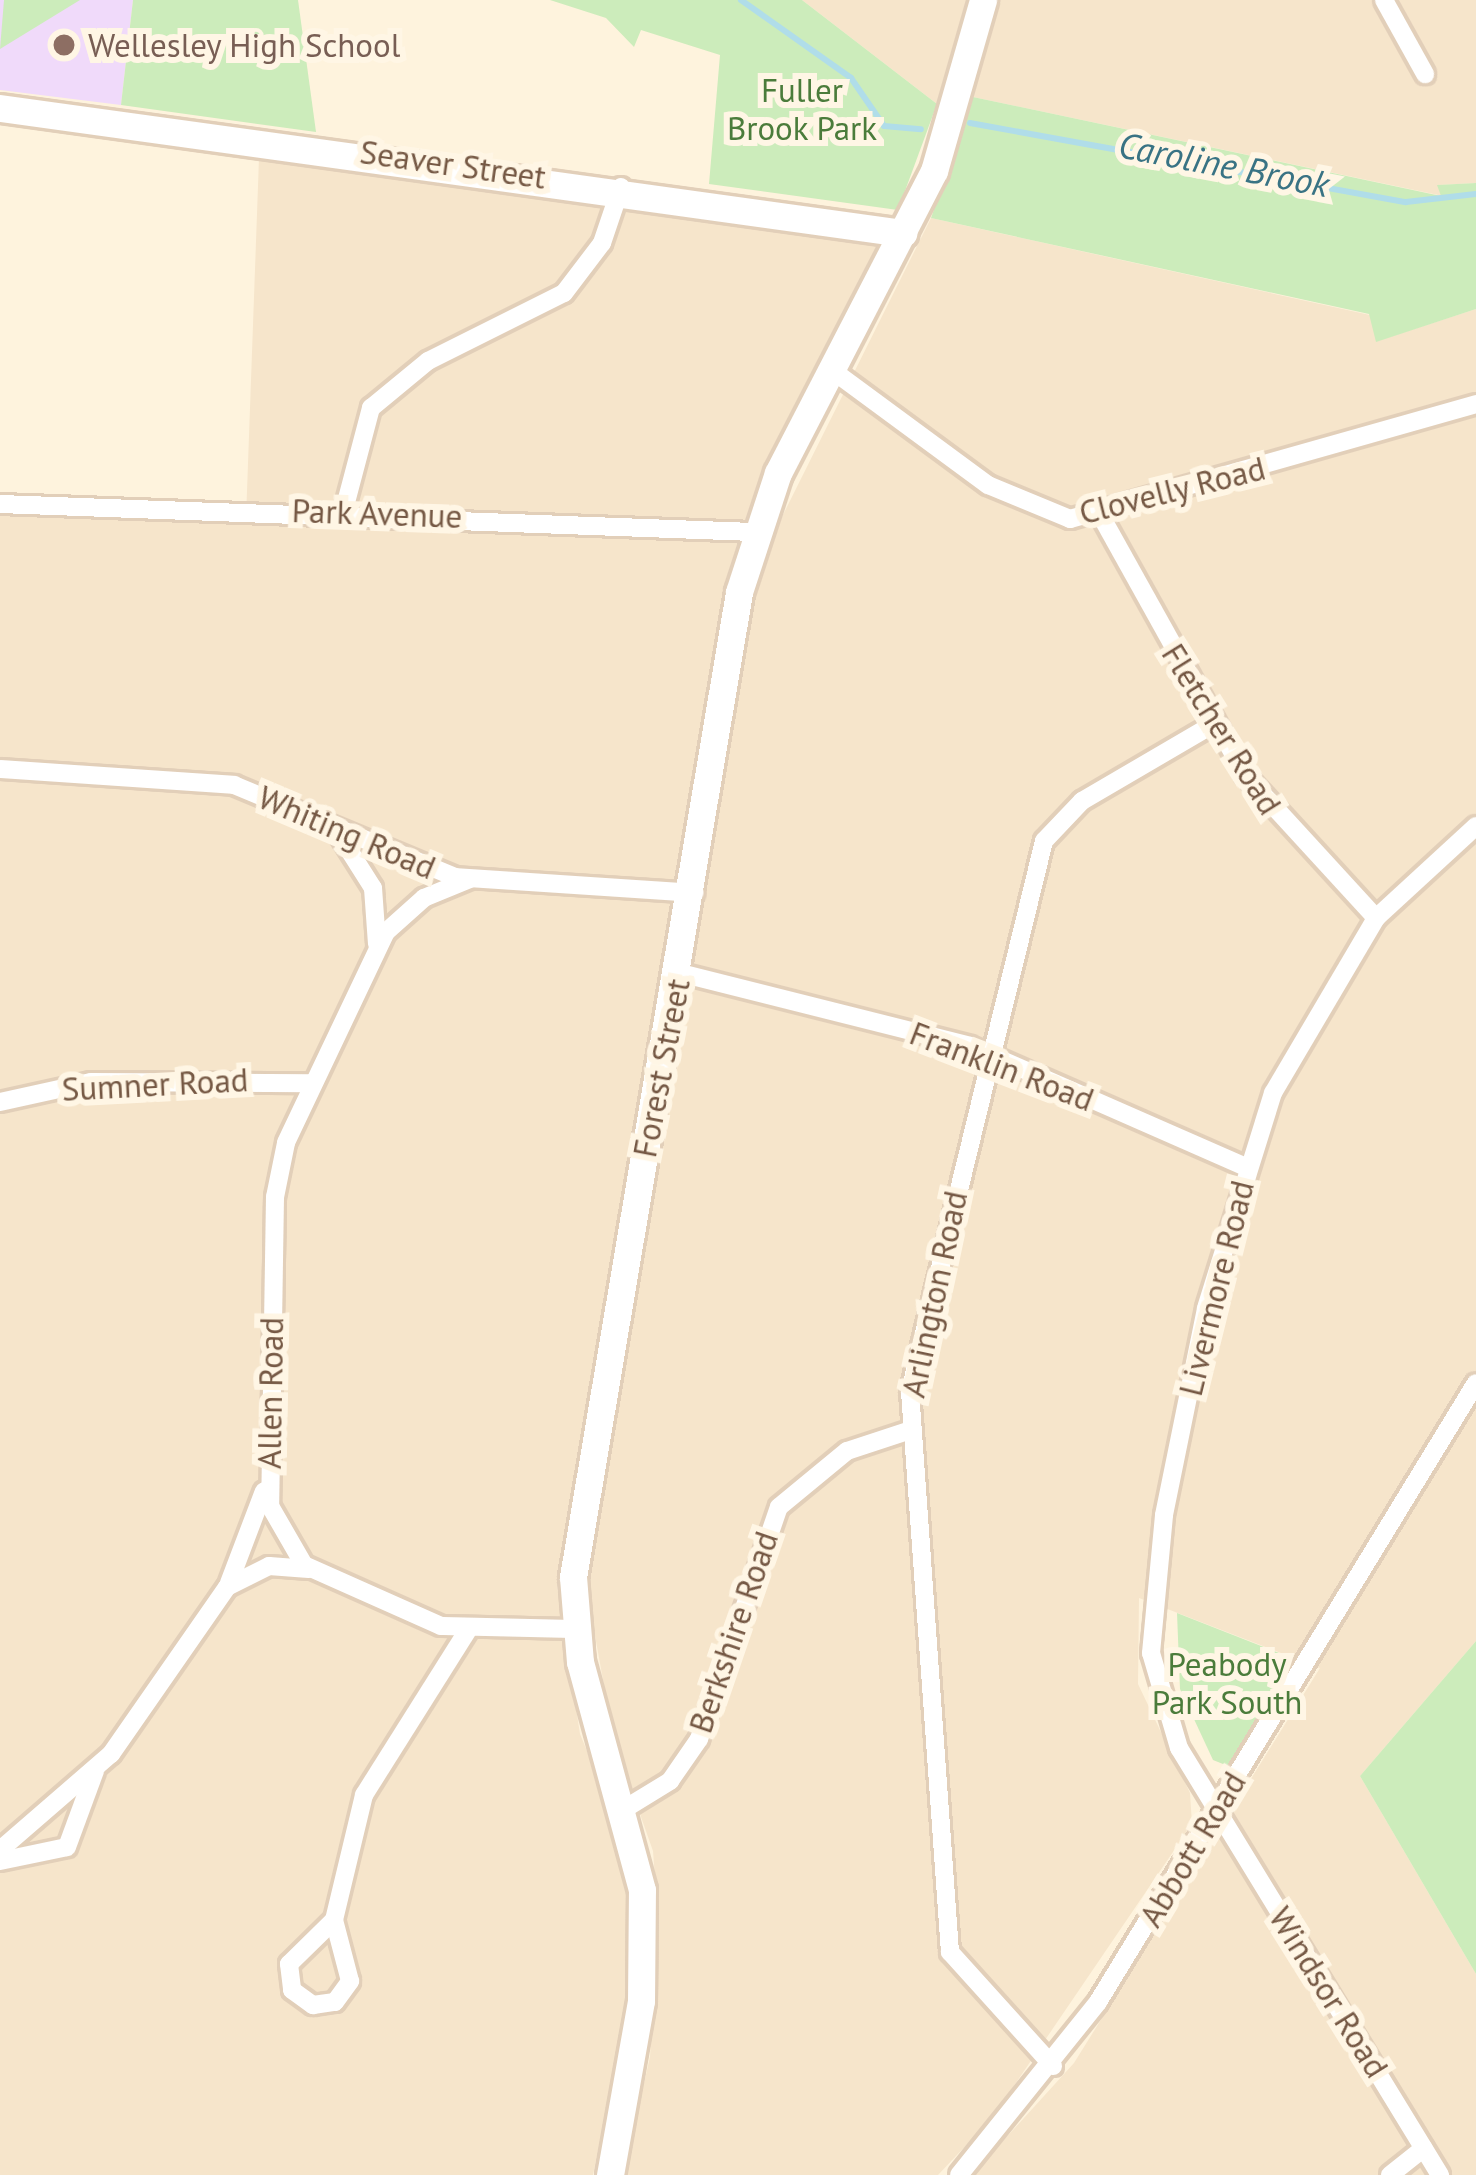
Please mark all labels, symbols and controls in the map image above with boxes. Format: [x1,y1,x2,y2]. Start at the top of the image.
place label: Wellesley High School [88,25,402,65]
marker: Wellesley High School [51,32,77,58]
park label: Fuller Brook Park [726,70,878,148]
water label: Caroline Brook [1115,122,1333,206]
street label: Seaver Street [358,131,548,197]
street label: Clovelly Road [1074,448,1270,532]
street label: Park Avenue [290,490,464,536]
street label: Fletcher Road [1154,636,1290,822]
street label: Whiting Road [252,777,442,887]
street label: Forest Street [624,975,698,1161]
street label: Franklin Road [904,1013,1100,1119]
street label: Sumner Road [61,1059,249,1109]
street label: Livermore Road [1170,1176,1262,1400]
street label: Arlington Road [893,1187,975,1401]
street label: Allen Road [249,1317,291,1469]
street label: Berkshire Road [680,1526,786,1738]
park label: Peabody Park South [1151,1644,1303,1722]
street label: Abbott Road [1130,1764,1254,1934]
street label: Windsor Road [1261,1899,1397,2085]

